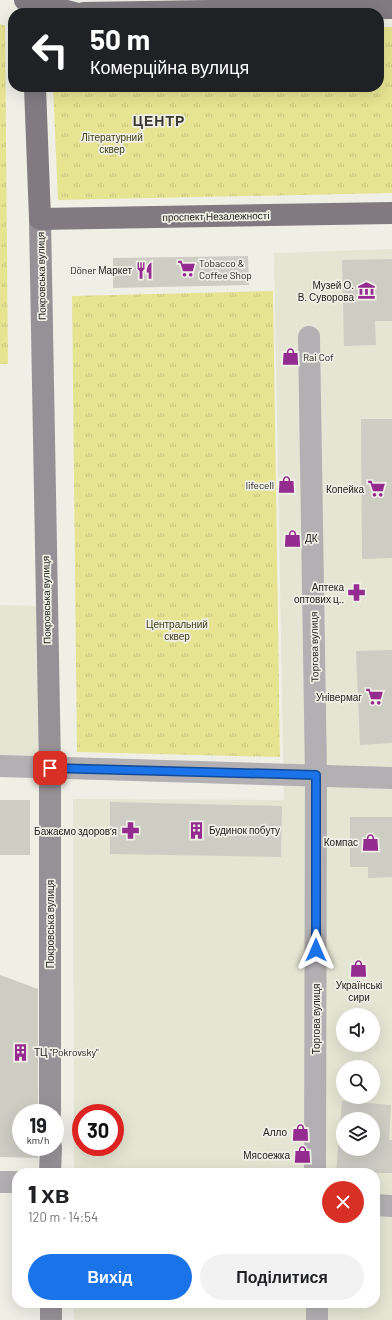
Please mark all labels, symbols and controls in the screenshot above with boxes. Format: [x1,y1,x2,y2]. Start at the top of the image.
text: 50 m [90,22,150,56]
icon: left [24,24,76,76]
text: Комерційна вулиця [90,56,249,78]
district label: ЦЕНТР [133,112,185,129]
park label: Літературний сквер [81,131,143,155]
street label: проспект Незалежності [162,209,270,223]
street label: Покровська вулиця [34,232,48,320]
place label: Tobacco & Coffee Shop [199,257,252,281]
supermarket icon: Tobacco & Coffee Shop [176,259,196,279]
restaurant icon: Döner Маркет [135,260,155,280]
place label: Döner Маркет [70,264,132,276]
place label: Музей О. В. Суворова [298,279,354,303]
museum icon: Музей О. В. Суворова [357,281,377,301]
shop icon: Rai Cof [280,347,300,367]
place label: Rai Cof [303,351,334,363]
shop icon: lifecell [277,475,297,495]
place label: lifecell [246,479,274,491]
supermarket icon: Копейка [367,479,387,499]
place label: Копейка [326,483,364,495]
shop icon: ДК [282,528,302,548]
place label: ДК [305,532,318,544]
street label: Покровська вулиця [39,556,53,644]
place label: Аптека оптових ц‥ [294,581,344,605]
pharmacy icon: Аптека оптових ц‥ [347,583,367,603]
street label: Торгова вулиця [307,612,321,682]
park label: Центральний сквер [146,618,208,642]
supermarket icon: Універмаг [365,687,385,707]
place label: Універмаг [316,691,362,703]
pin [33,751,67,785]
icon: arrive [39,757,61,779]
building icon: Будинок побуту [186,820,206,840]
pharmacy icon: Бажаємо здоровʼя [120,821,140,841]
place label: Будинок побуту [209,824,280,836]
place label: Бажаємо здоровʼя [34,825,117,837]
shop icon: Компас [361,832,381,852]
place label: Компас [324,836,358,848]
street label: Покровська вулиця [44,880,56,968]
position arrow [295,929,337,971]
shop icon: Українські сири [349,958,369,978]
place label: Українські сири [336,979,382,1003]
street label: Торгова вулиця [310,984,322,1054]
map controls [336,1008,380,1156]
button: sound [336,1008,380,1052]
building icon: ТЦ "Pokrovsky" [11,1042,31,1062]
place label: ТЦ "Pokrovsky" [34,1046,99,1058]
button: search [336,1060,380,1104]
speed limit sign: 30 [72,1104,124,1156]
button: layers [336,1112,380,1156]
text: 19 [29,1113,47,1137]
shop icon: Алло [290,1122,310,1142]
place label: Алло [263,1126,287,1138]
text: km/h [27,1134,49,1146]
shop icon: Мясоежка [293,1145,313,1165]
place label: Мясоежка [243,1149,290,1161]
text: 1 хв [28,1179,69,1208]
button: close [322,1181,364,1223]
text: 120 m · 14:54 [28,1209,98,1225]
button: Вихід [28,1254,192,1300]
button: Поділитися [200,1254,364,1300]

